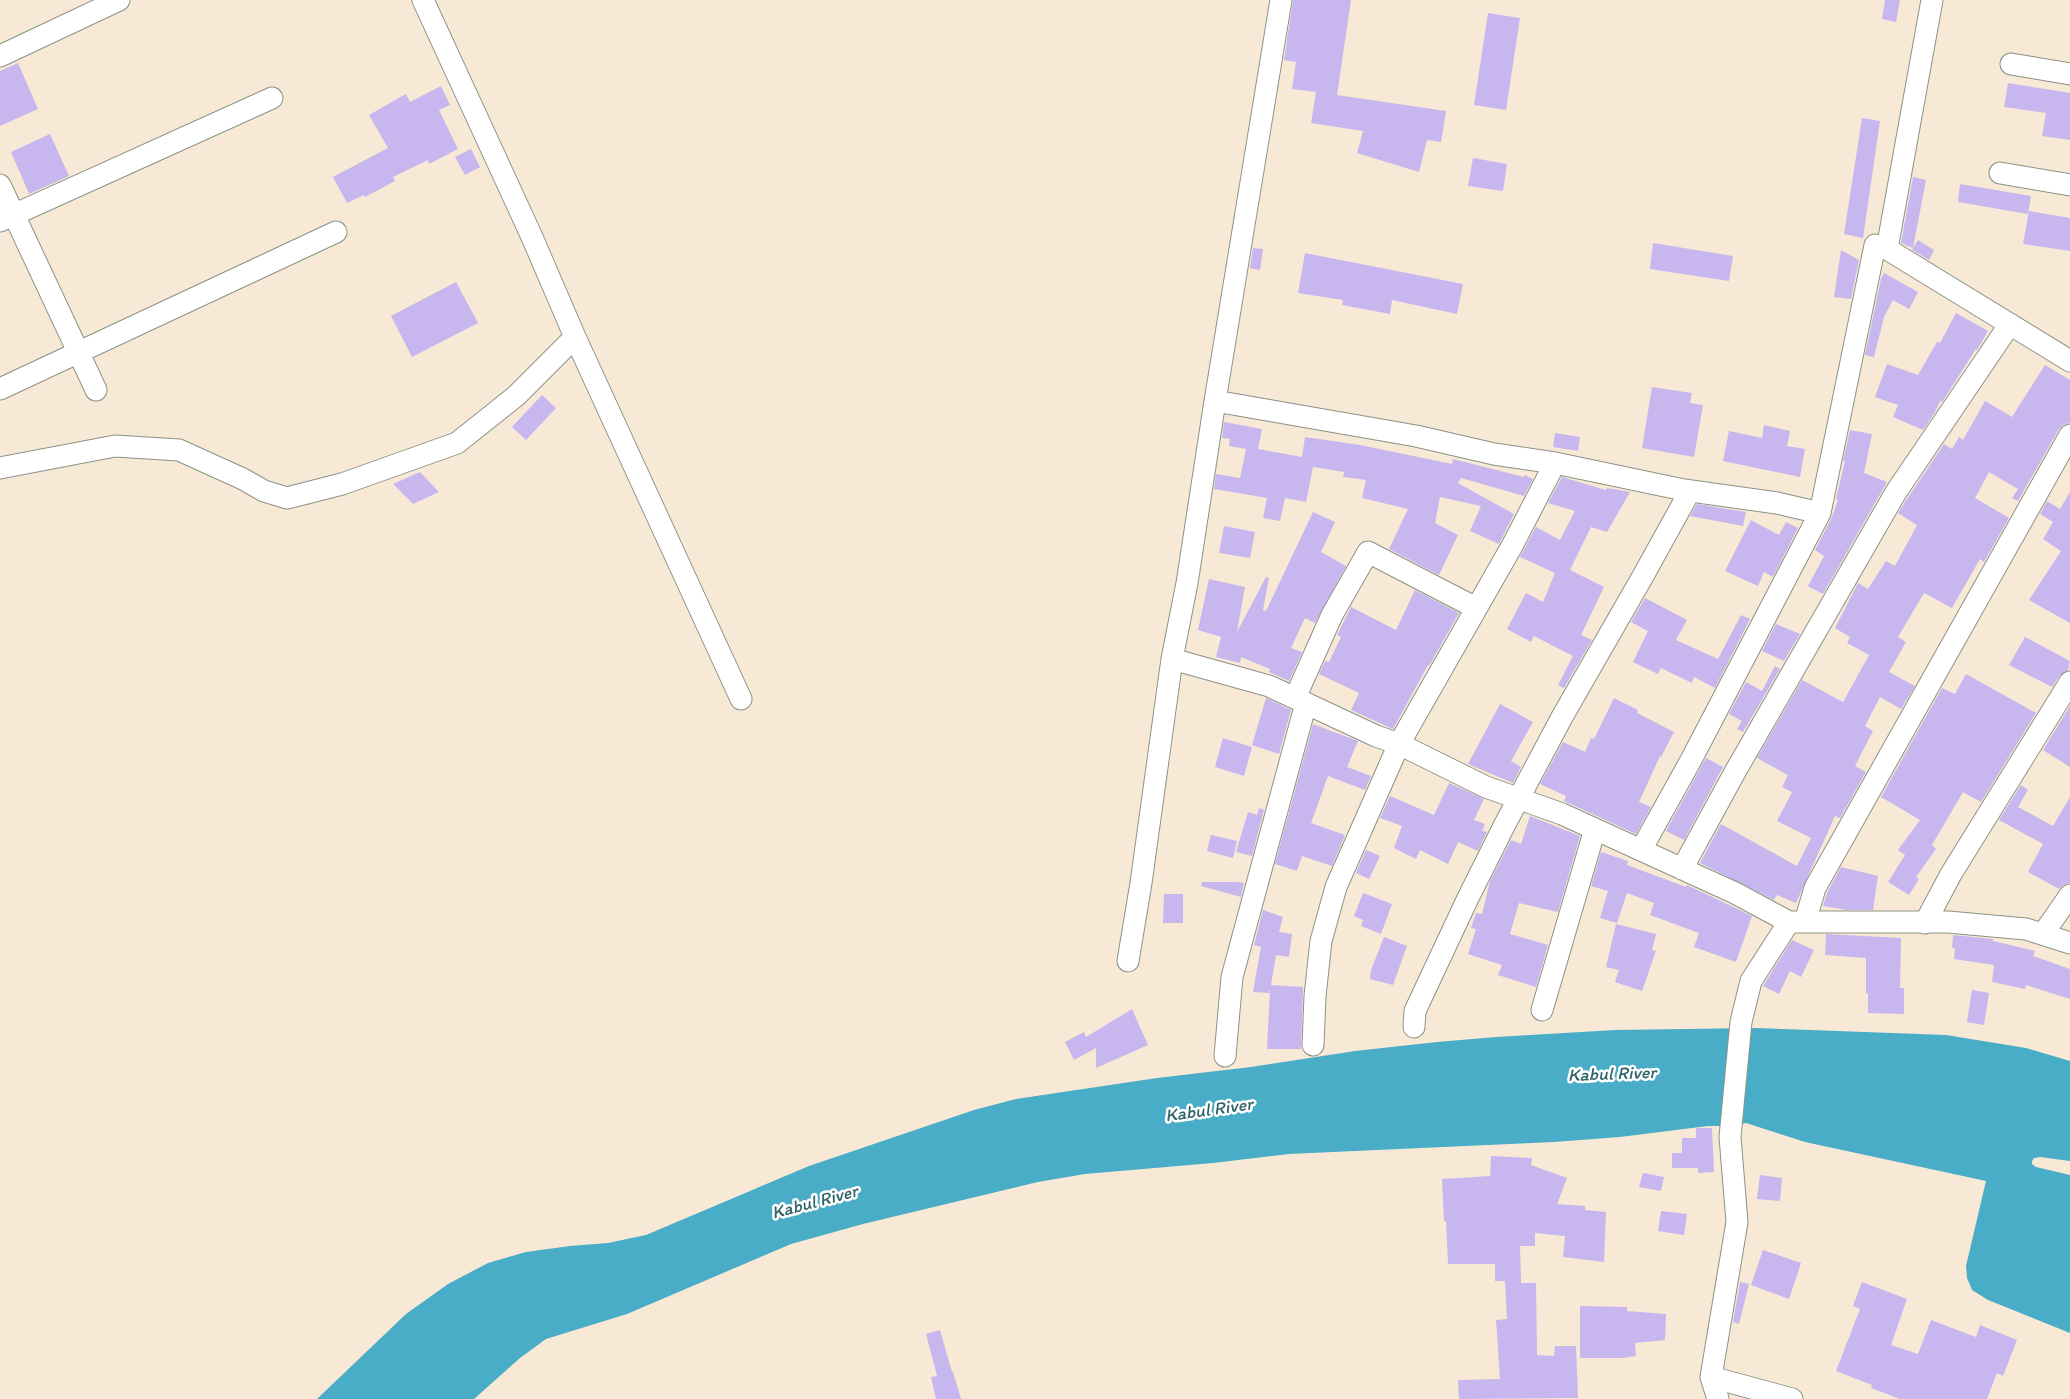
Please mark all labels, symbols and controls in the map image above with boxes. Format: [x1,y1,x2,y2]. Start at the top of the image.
water label: Kabul River [1567,1063,1657,1087]
water label: Kabul River [1164,1094,1254,1128]
water label: Kabul River [770,1181,860,1225]

